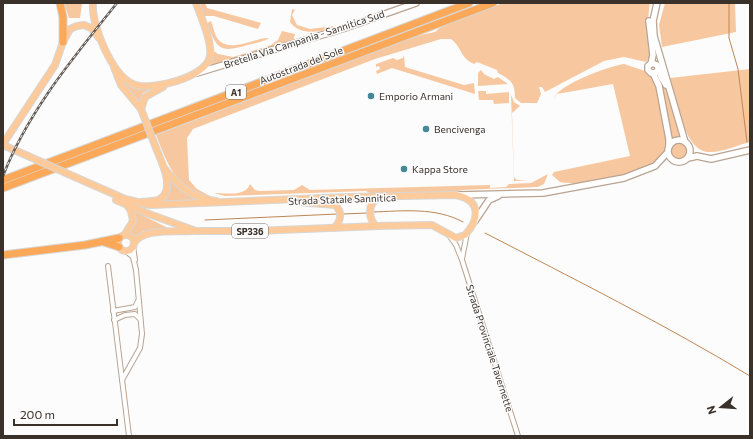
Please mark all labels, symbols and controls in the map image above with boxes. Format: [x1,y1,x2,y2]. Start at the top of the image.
street label: Bretella Via Campania - Sannitica Sud [222,7,386,71]
street label: Autostrada del Sole [258,44,344,86]
road number: A1 [226,85,246,99]
place label: Emporio Armani [379,90,453,102]
marker: Emporio Armani [366,91,376,101]
place label: Bencivenga [434,123,486,135]
marker: Bencivenga [421,124,431,134]
place label: Kappa Store [412,163,468,175]
marker: Kappa Store [399,164,409,174]
street label: Strada Statale Sannitica [288,191,396,207]
road number: SP336 [232,224,268,238]
street label: Strada Provinciale Tavernette [464,283,516,413]
north arrow [701,387,741,427]
scale bar [14,401,117,427]
text: N [704,404,718,416]
text: 200 m [20,407,55,421]

